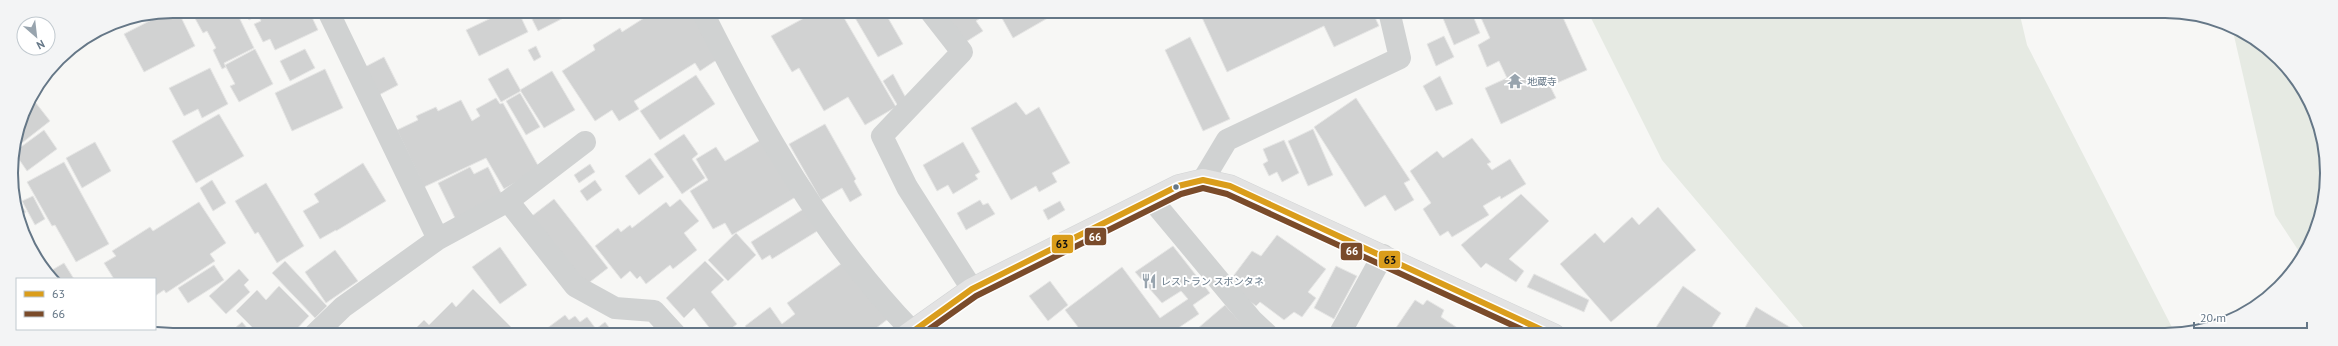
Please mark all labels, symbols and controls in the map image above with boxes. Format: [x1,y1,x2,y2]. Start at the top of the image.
north arrow [16,16,56,56]
text: N [34,37,47,53]
temple icon: 地蔵寺 [1506,72,1524,90]
place label: 地蔵寺 [1527,75,1557,88]
unlabelled marker [1171,182,1181,192]
line badge: 66 [1084,227,1107,246]
text: 66 [1089,230,1101,244]
line badge: 63 [1051,234,1074,254]
text: 63 [1056,237,1068,251]
line badge: 66 [1340,242,1363,261]
text: 66 [1346,244,1358,258]
line badge: 63 [1378,250,1401,269]
text: 63 [1384,253,1396,267]
restaurant icon: レストラン スポンタネ [1140,272,1158,290]
place label: レストラン スポンタネ [1161,275,1264,288]
legend [16,278,156,330]
text: 63 [52,286,65,301]
scale bar [2194,304,2307,330]
text: 66 [52,306,65,321]
text: 20 m [2200,310,2226,325]

